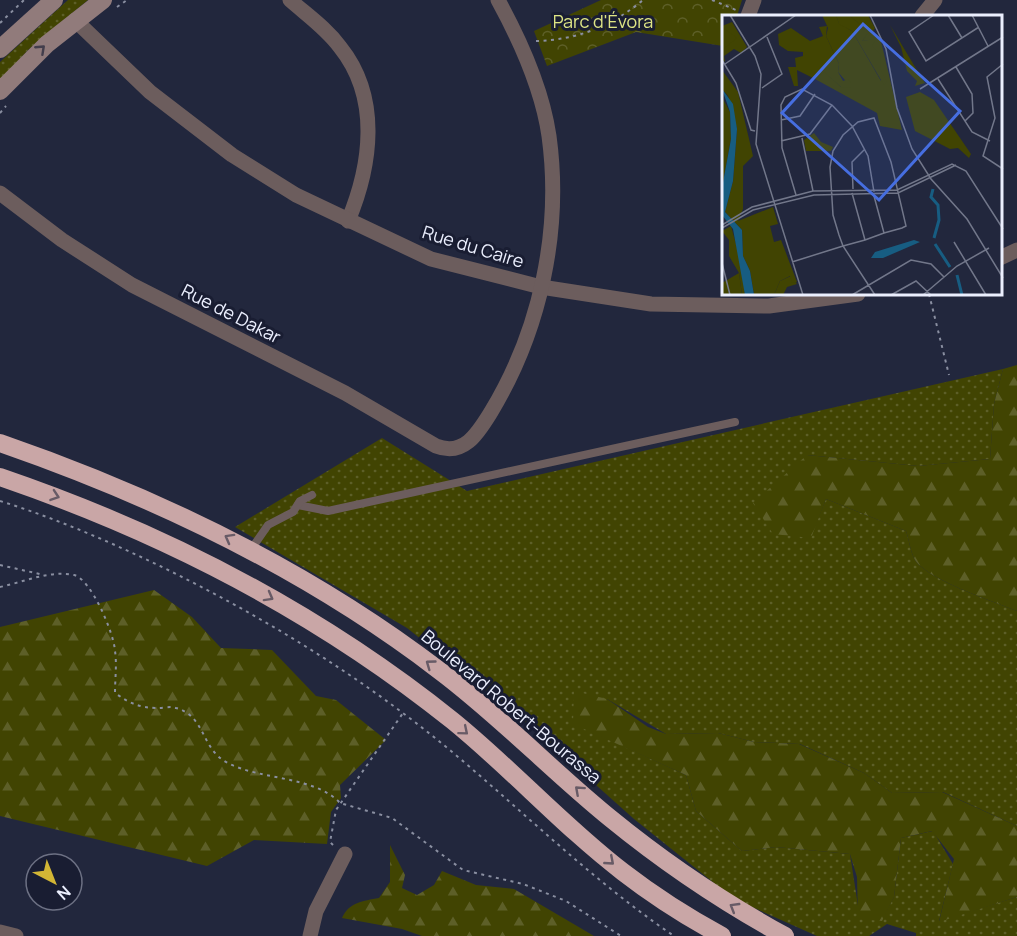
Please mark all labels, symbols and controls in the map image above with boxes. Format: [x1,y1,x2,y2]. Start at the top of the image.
park label: Parc d'Évora [553,9,653,33]
inset map [722,15,1002,296]
one-way arrow [35,45,45,56]
street label: Rue du Caire [420,219,527,273]
street label: Rue de Dakar [178,278,286,349]
one-way arrow [49,488,60,501]
one-way arrow [225,534,235,546]
one-way arrow [263,589,273,601]
street label: Boulevard Robert-Bourassa [417,624,607,789]
one-way arrow [426,660,437,671]
one-way arrow [457,724,468,735]
one-way arrow [575,786,585,797]
north arrow [24,852,84,912]
one-way arrow [603,854,614,865]
text: N [52,881,76,905]
one-way arrow [730,903,740,915]

